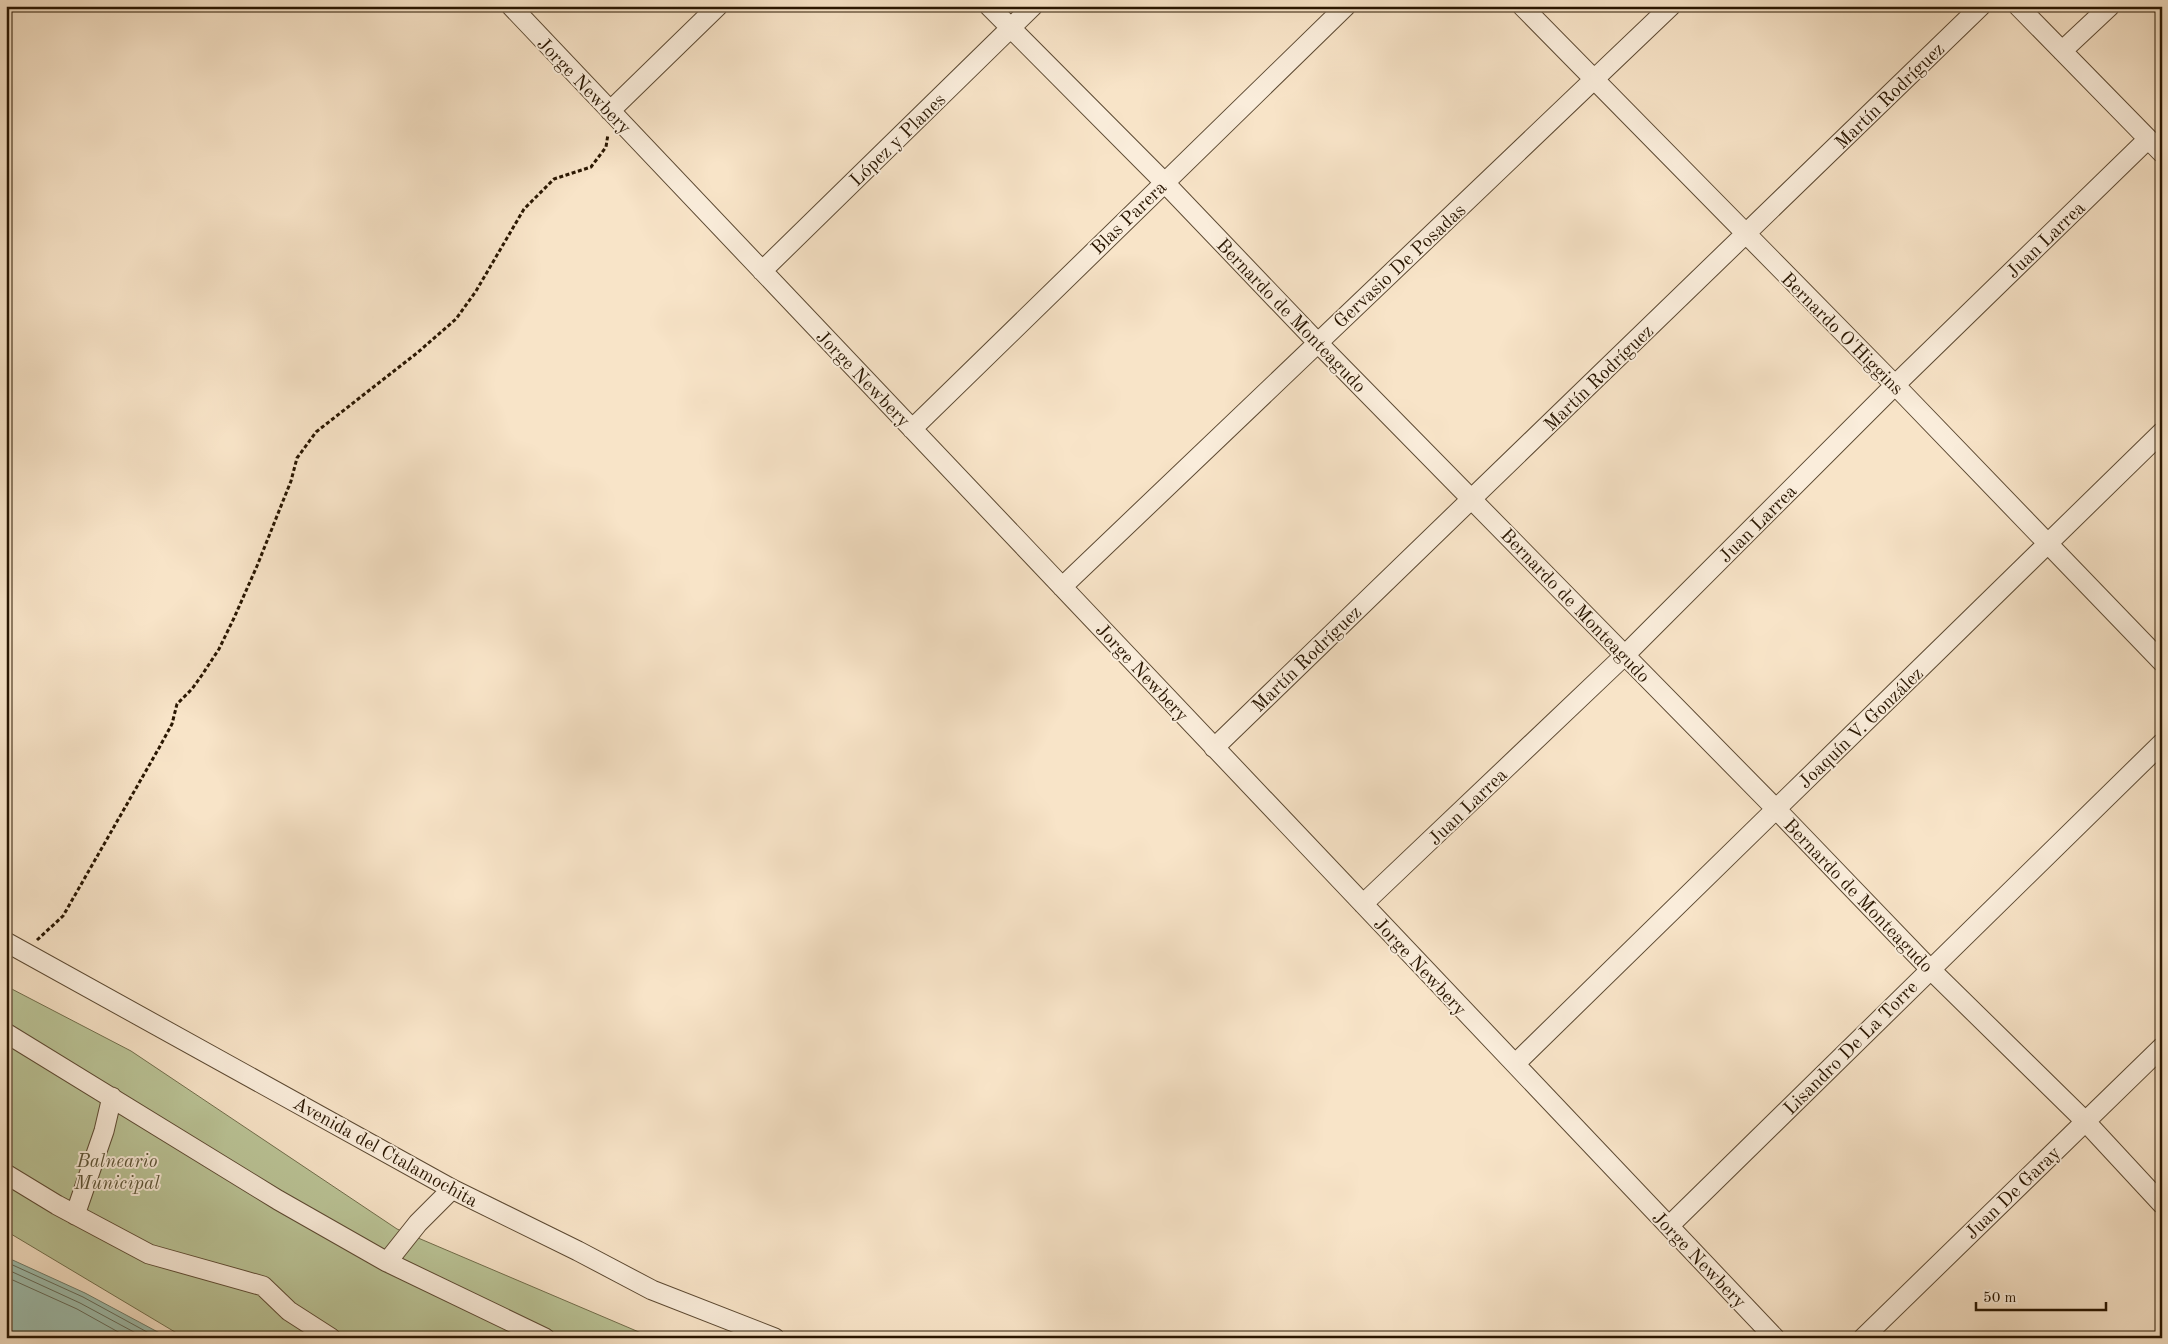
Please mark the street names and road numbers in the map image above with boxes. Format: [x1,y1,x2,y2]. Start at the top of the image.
street label: Jorge Newbery [533,35,634,139]
street label: Martín Rodríguez [1832,40,1949,154]
street label: López y Planes [847,91,950,191]
street label: Blas Parera [1088,178,1171,259]
street label: Juan Larrea [2004,198,2090,283]
street label: Gervasio De Posadas [1331,201,1470,333]
street label: Bernardo de Monteagudo [1212,236,1369,397]
street label: Bernardo O'Higgins [1777,270,1906,399]
street label: Martín Rodríguez [1541,322,1658,436]
street label: Jorge Newbery [812,328,913,432]
street label: Juan Larrea [1716,482,1802,567]
street label: Bernardo de Monteagudo [1496,526,1653,687]
street label: Martín Rodríguez [1249,603,1366,717]
street label: Jorge Newbery [1091,621,1191,726]
street label: Joaquín V. González [1796,665,1928,793]
street label: Juan Larrea [1426,765,1512,850]
street label: Bernardo de Monteagudo [1779,816,1936,977]
street label: Jorge Newbery [1369,915,1469,1020]
street label: Lisandro De La Torre [1781,978,1922,1119]
street label: Avenida del Ctalamochita [289,1094,481,1212]
street label: Juan De Garay [1962,1144,2065,1244]
street label: Jorge Newbery [1648,1209,1749,1313]

